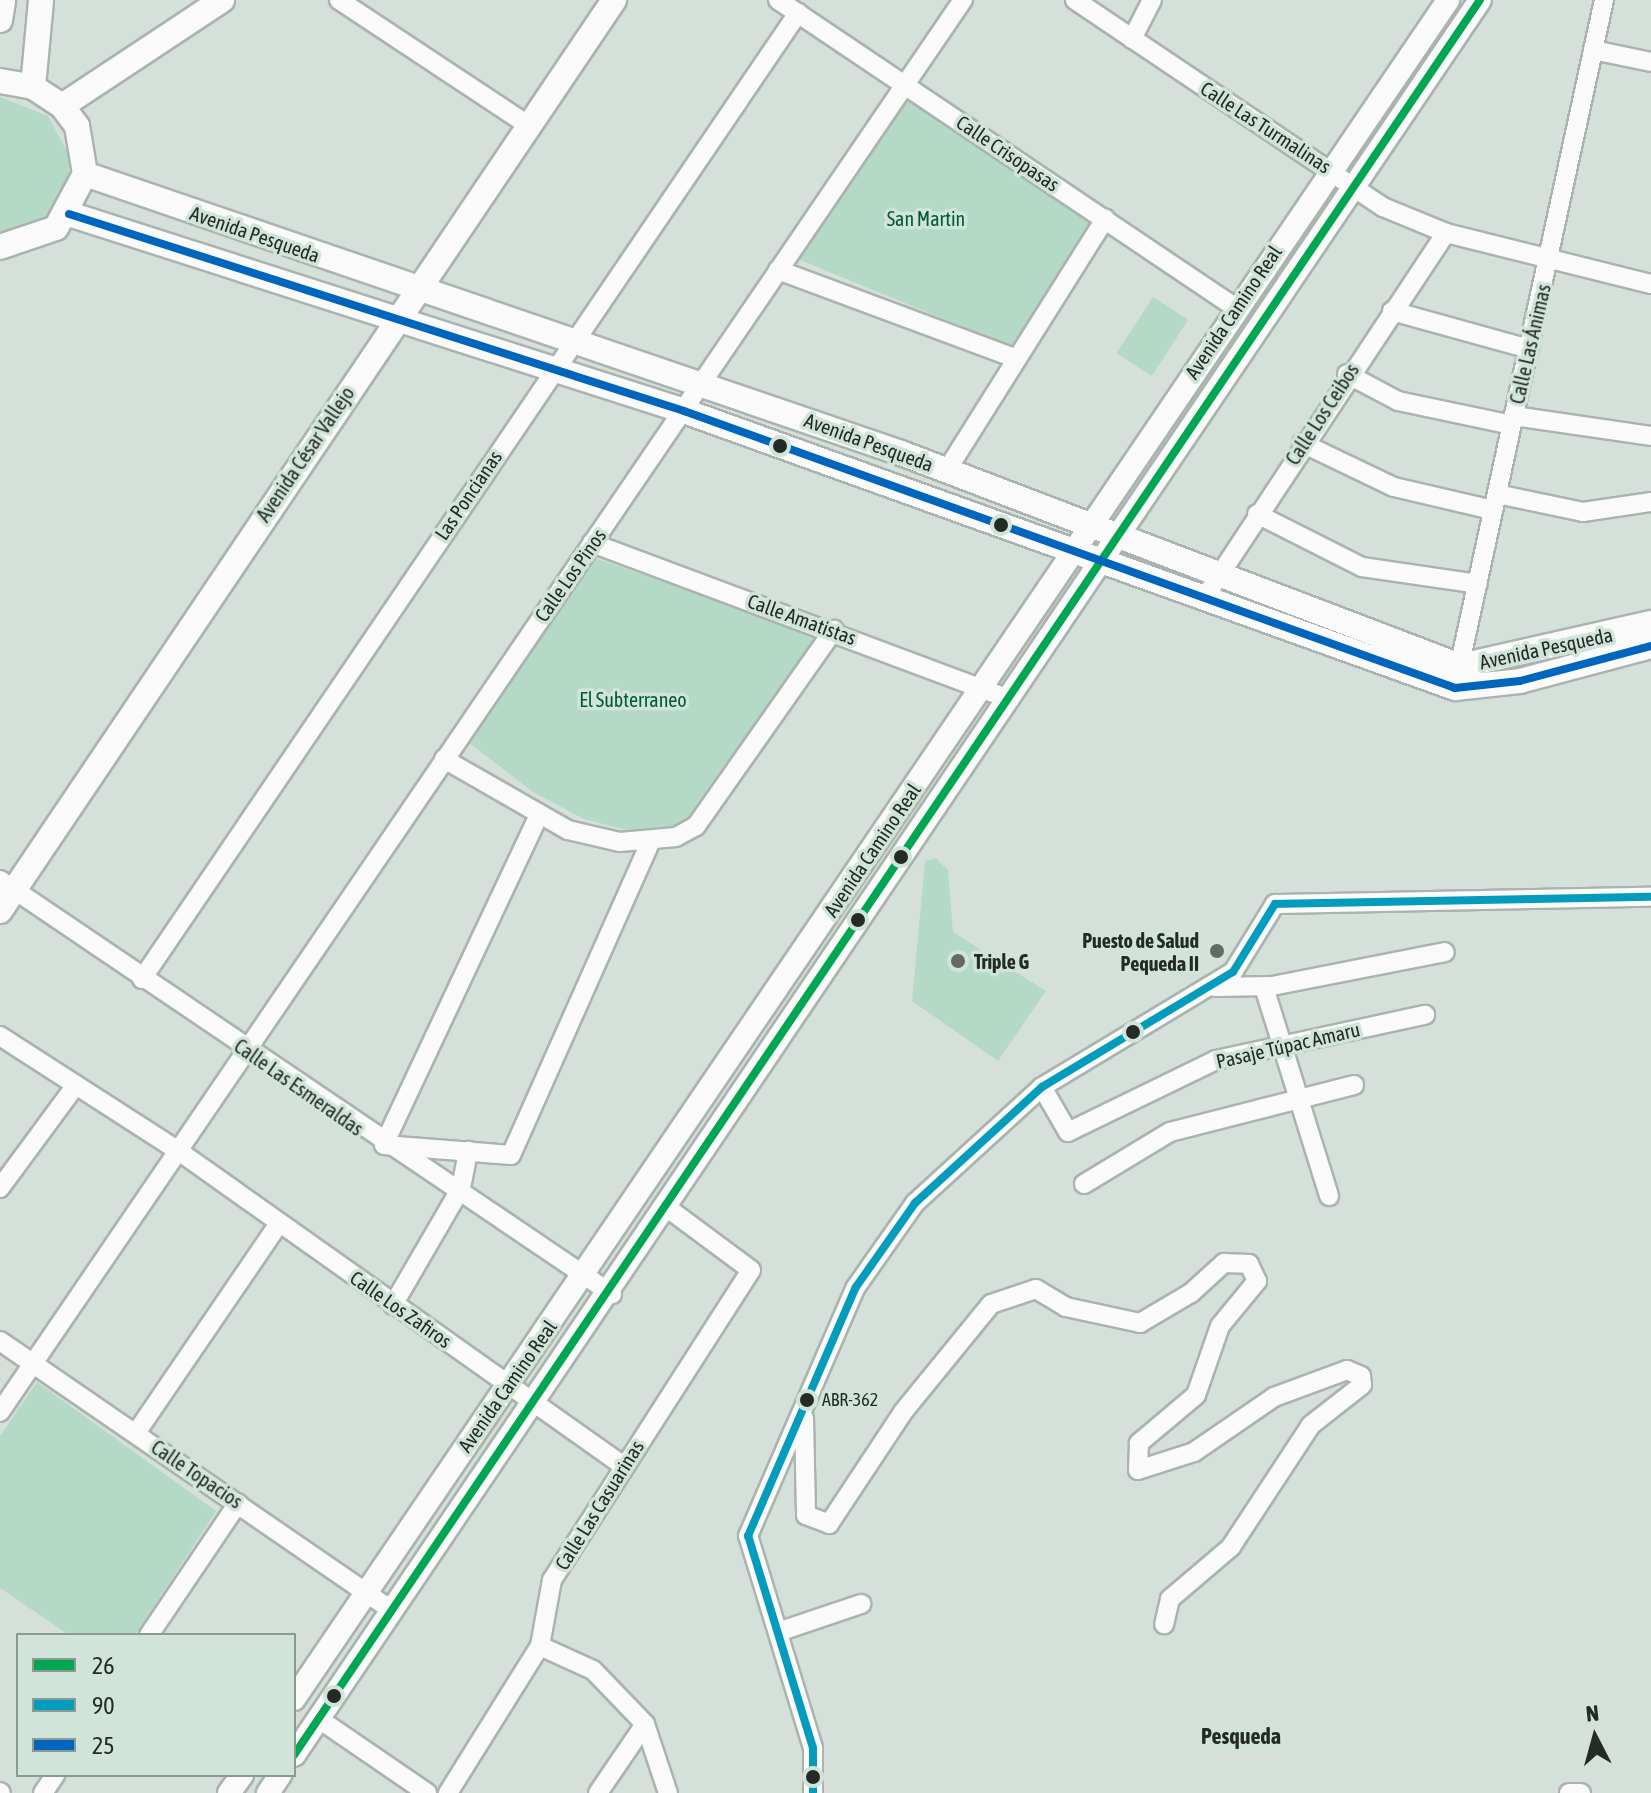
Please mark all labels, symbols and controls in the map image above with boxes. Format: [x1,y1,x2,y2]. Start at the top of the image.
street label: Calle Las Turmalinas [1196,76,1336,178]
street label: Calle Crisopasas [952,110,1064,196]
street label: Avenida Pesqueda [187,201,323,267]
park label: San Martin [887,206,965,230]
street label: Avenida Camino Real [1180,241,1286,383]
street label: Calle Las Ánimas [1505,282,1555,406]
street label: Calle Los Ceibos [1280,359,1364,469]
street label: Avenida César Vallejo [251,382,359,526]
street label: Avenida Pesqueda [801,408,937,476]
unlabelled marker [772,438,788,454]
street label: Las Poncianas [429,446,507,544]
unlabelled marker [993,517,1009,533]
street label: Calle Los Pinos [529,524,611,626]
street label: Calle Amatistas [745,588,859,650]
street label: Avenida Pesqueda [1477,622,1615,674]
park label: El Subterraneo [579,687,687,711]
street label: Avenida Camino Real [819,779,925,921]
unlabelled marker [893,849,909,865]
unlabelled marker [850,912,866,928]
place label: Puesto de Salud Pequeda II [1082,928,1199,975]
marker: Puesto de Salud Pequeda II [1206,940,1228,962]
place label: Triple G [974,949,1029,973]
marker: Triple G [949,952,967,970]
street label: Pasaje Túpac Amaru [1214,1017,1362,1073]
unlabelled marker [1125,1024,1141,1040]
street label: Calle Las Esmeraldas [230,1034,368,1140]
street label: Calle Los Zafiros [346,1265,456,1353]
street label: Avenida Camino Real [453,1315,561,1457]
place label: ABR-362 [822,1389,878,1411]
marker: ABR-362 [799,1392,815,1408]
street label: Calle Topacios [147,1435,247,1513]
street label: Calle Las Casuarinas [550,1436,648,1574]
legend [16,1633,296,1777]
text: 26 [92,1652,115,1679]
unlabelled marker [326,1688,342,1704]
text: 90 [92,1692,115,1719]
north arrow [1555,1697,1635,1777]
text: N [1585,1700,1600,1727]
district label: Pesqueda [1201,1724,1281,1750]
text: 25 [92,1732,115,1759]
unlabelled marker [805,1769,821,1785]

